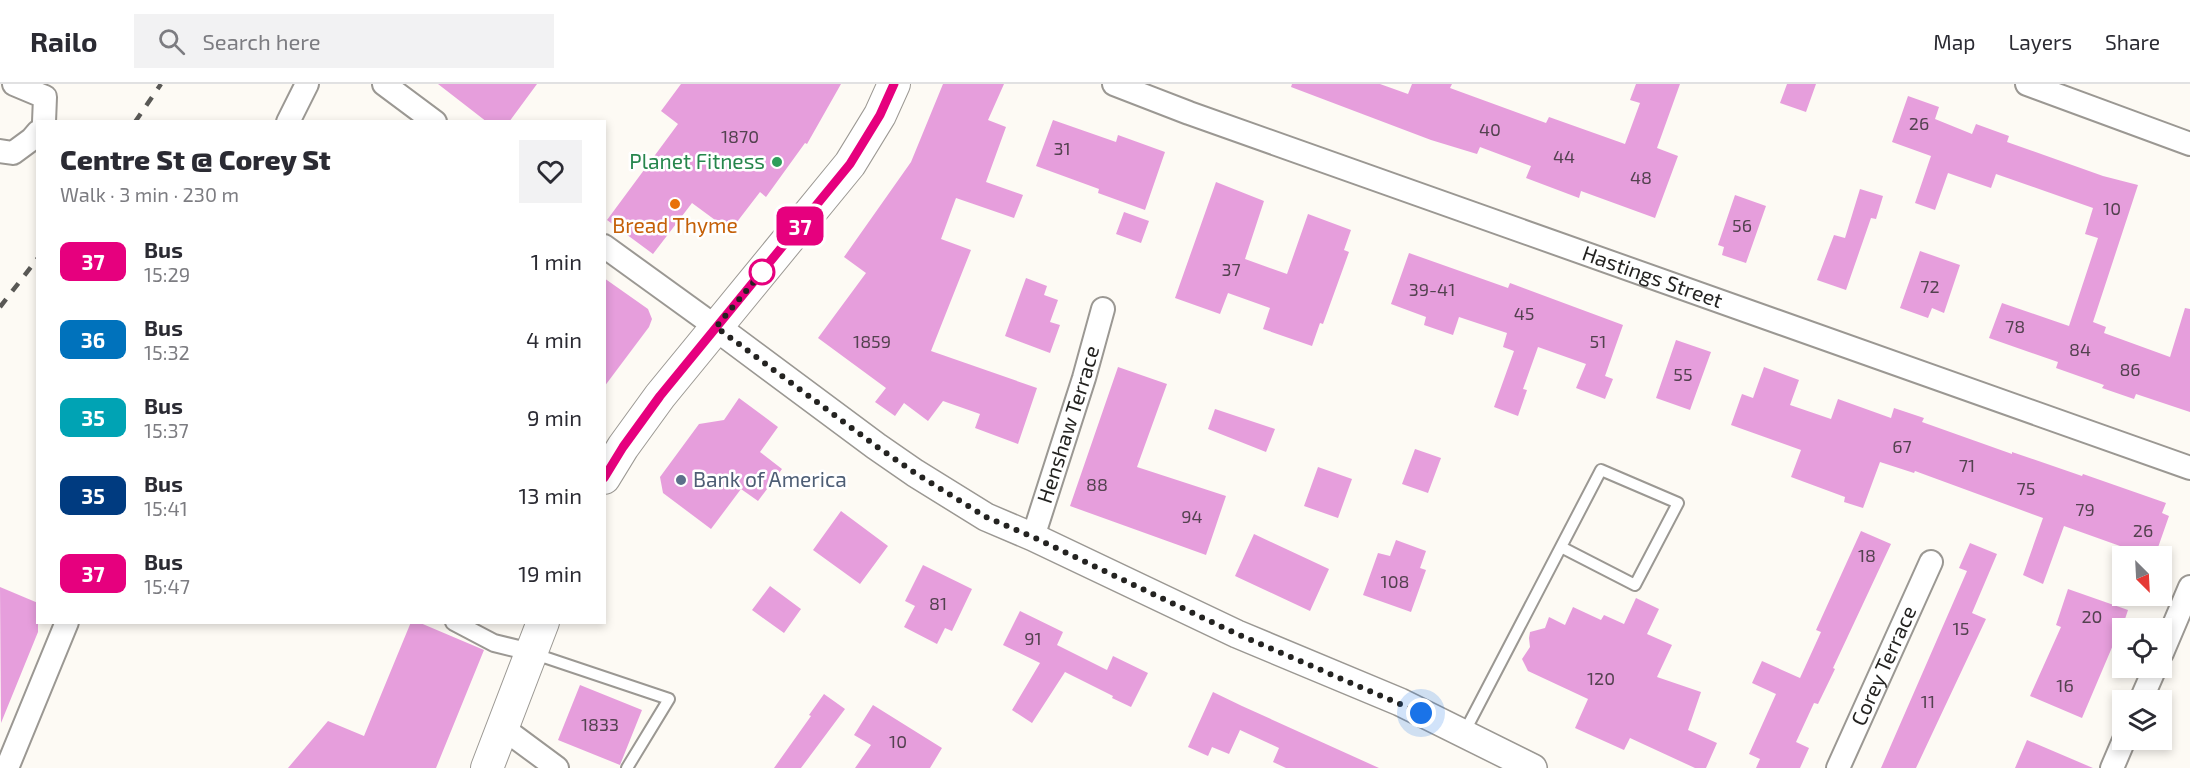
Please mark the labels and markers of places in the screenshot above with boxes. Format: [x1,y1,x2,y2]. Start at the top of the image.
place label: Planet Fitness [629,148,765,173]
marker: Planet Fitness [770,155,784,169]
marker: Bread Thyme [668,197,682,211]
place label: Bread Thyme [612,212,738,237]
unlabelled marker [749,259,775,285]
place label: Bank of America [693,466,847,491]
marker: Bank of America [674,473,688,487]

